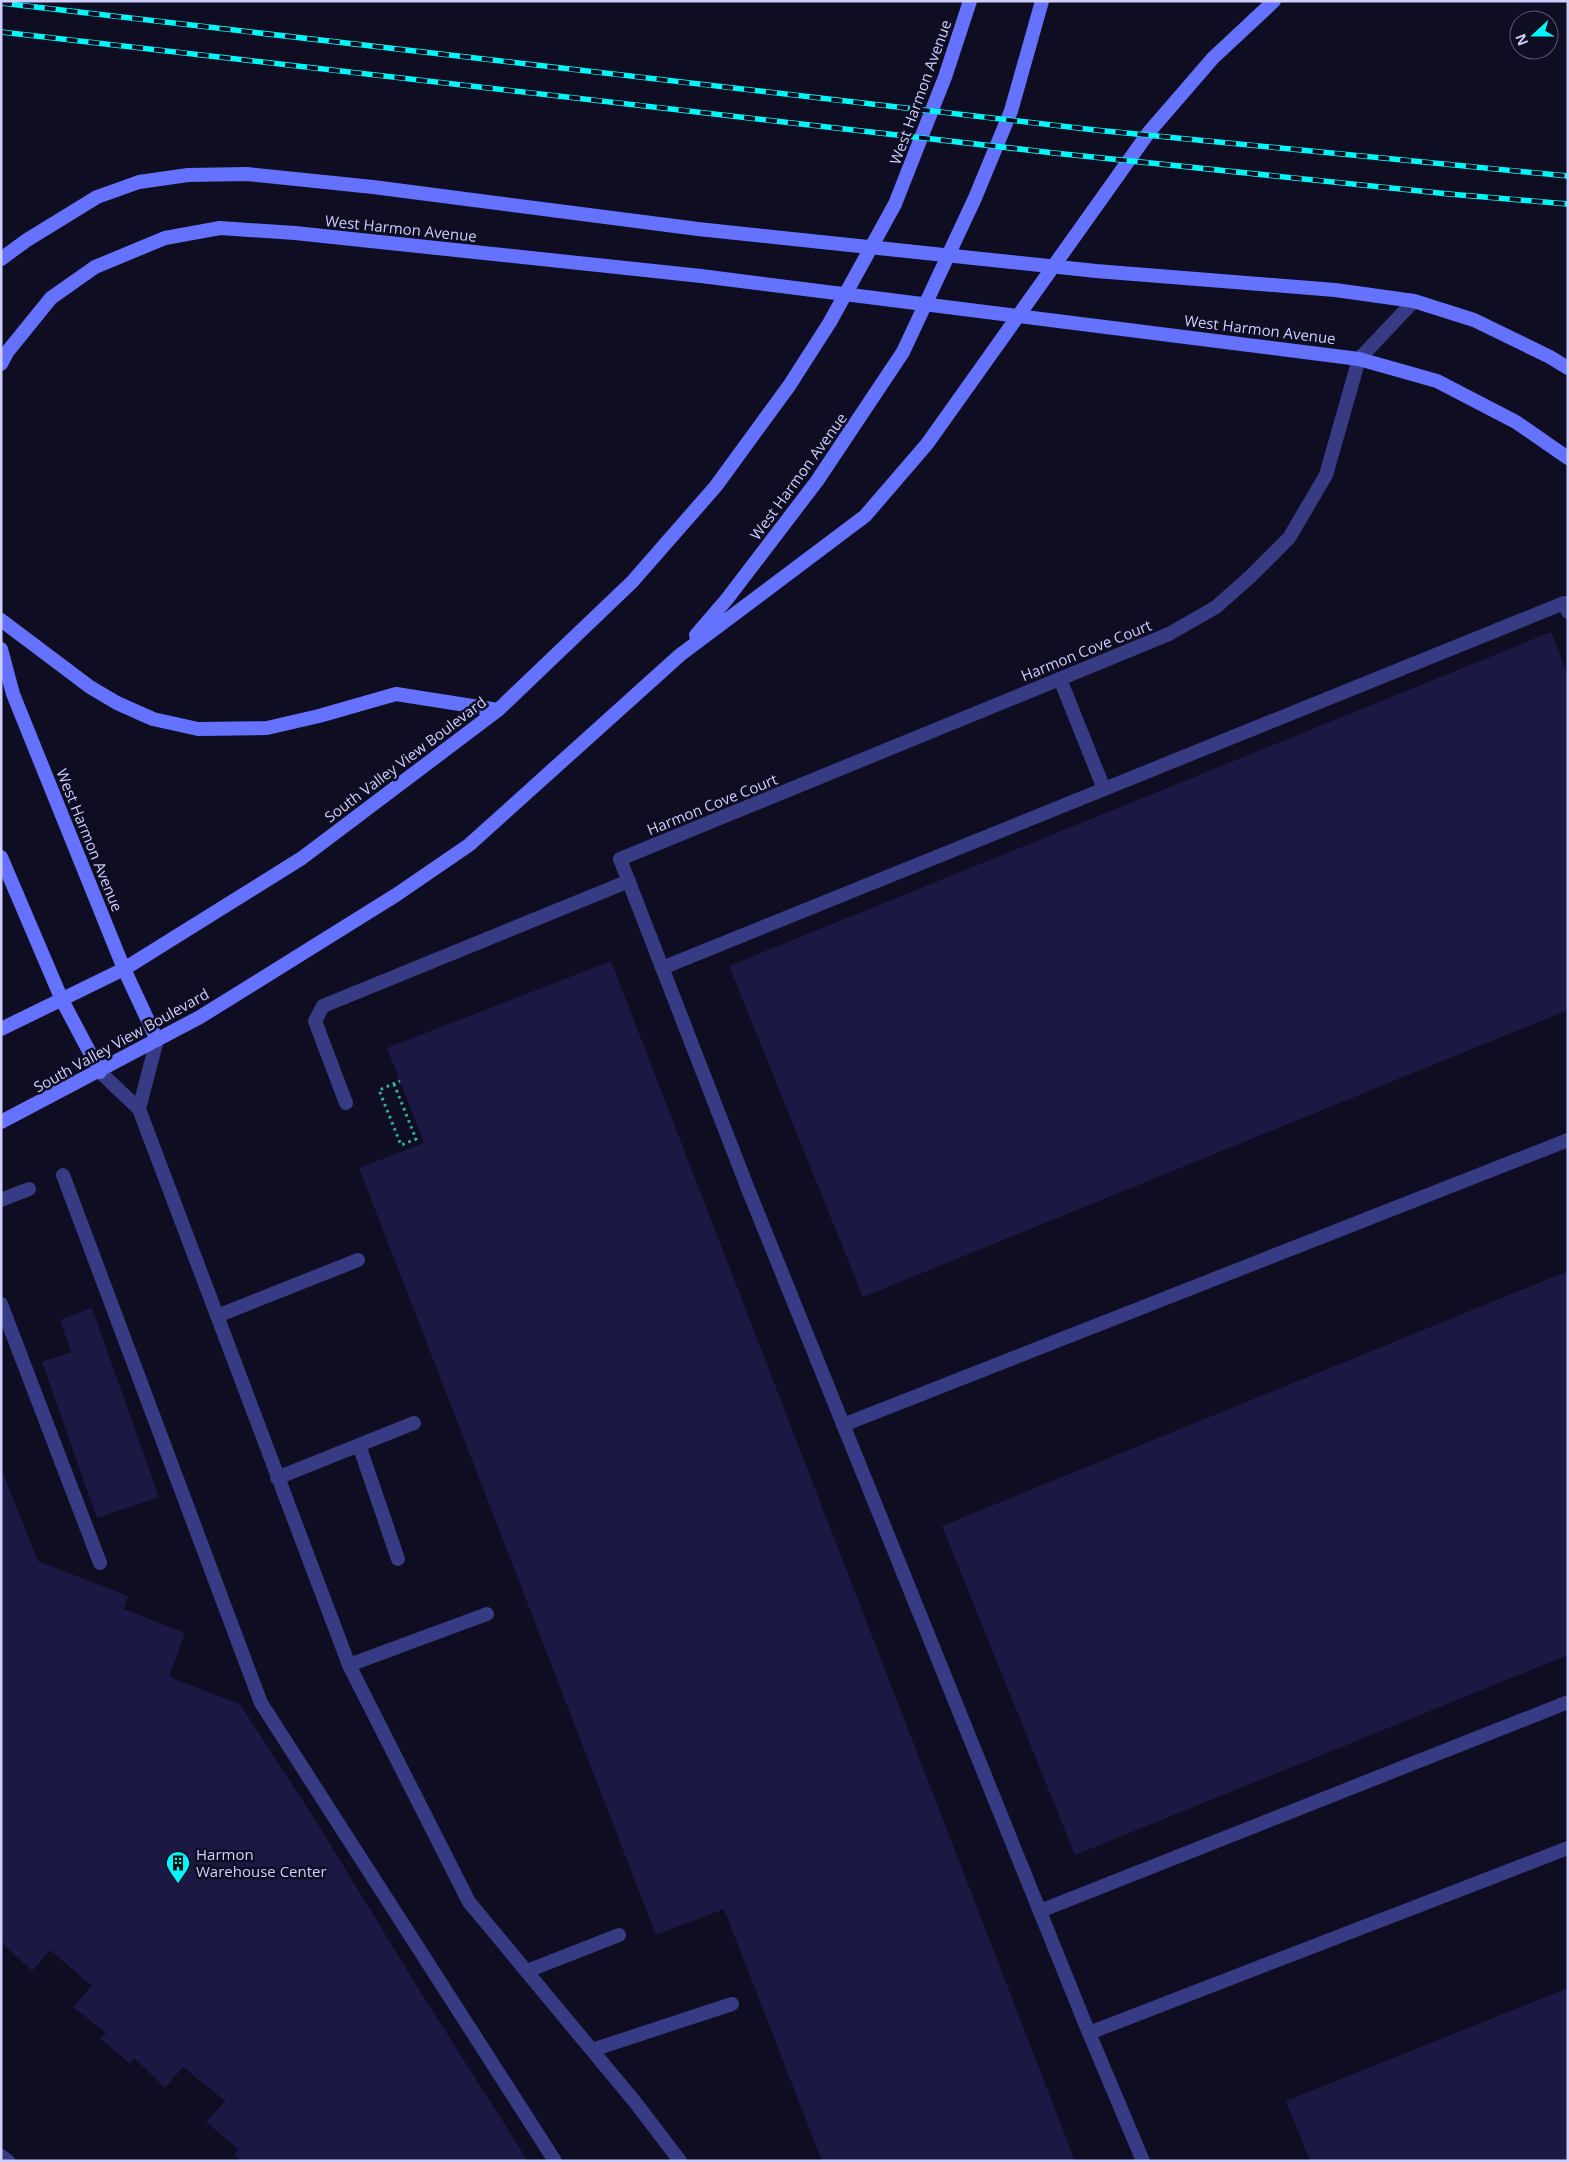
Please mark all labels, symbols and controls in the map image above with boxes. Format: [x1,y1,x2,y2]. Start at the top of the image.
north arrow [1509,10,1559,60]
street label: West Harmon Avenue [885,17,955,167]
text: N [1510,31,1532,49]
street label: West Harmon Avenue [324,210,478,246]
street label: West Harmon Avenue [1183,310,1337,348]
street label: West Harmon Avenue [745,408,851,544]
street label: Harmon Cove Court [1018,615,1154,685]
street label: South Valley View Boulevard [320,692,490,826]
street label: West Harmon Avenue [52,766,128,914]
street label: Harmon Cove Court [644,769,780,839]
street label: South Valley View Boulevard [30,983,212,1097]
place label: Harmon Warehouse Center [196,1844,327,1881]
building icon: Harmon Warehouse Center [165,1850,191,1884]

